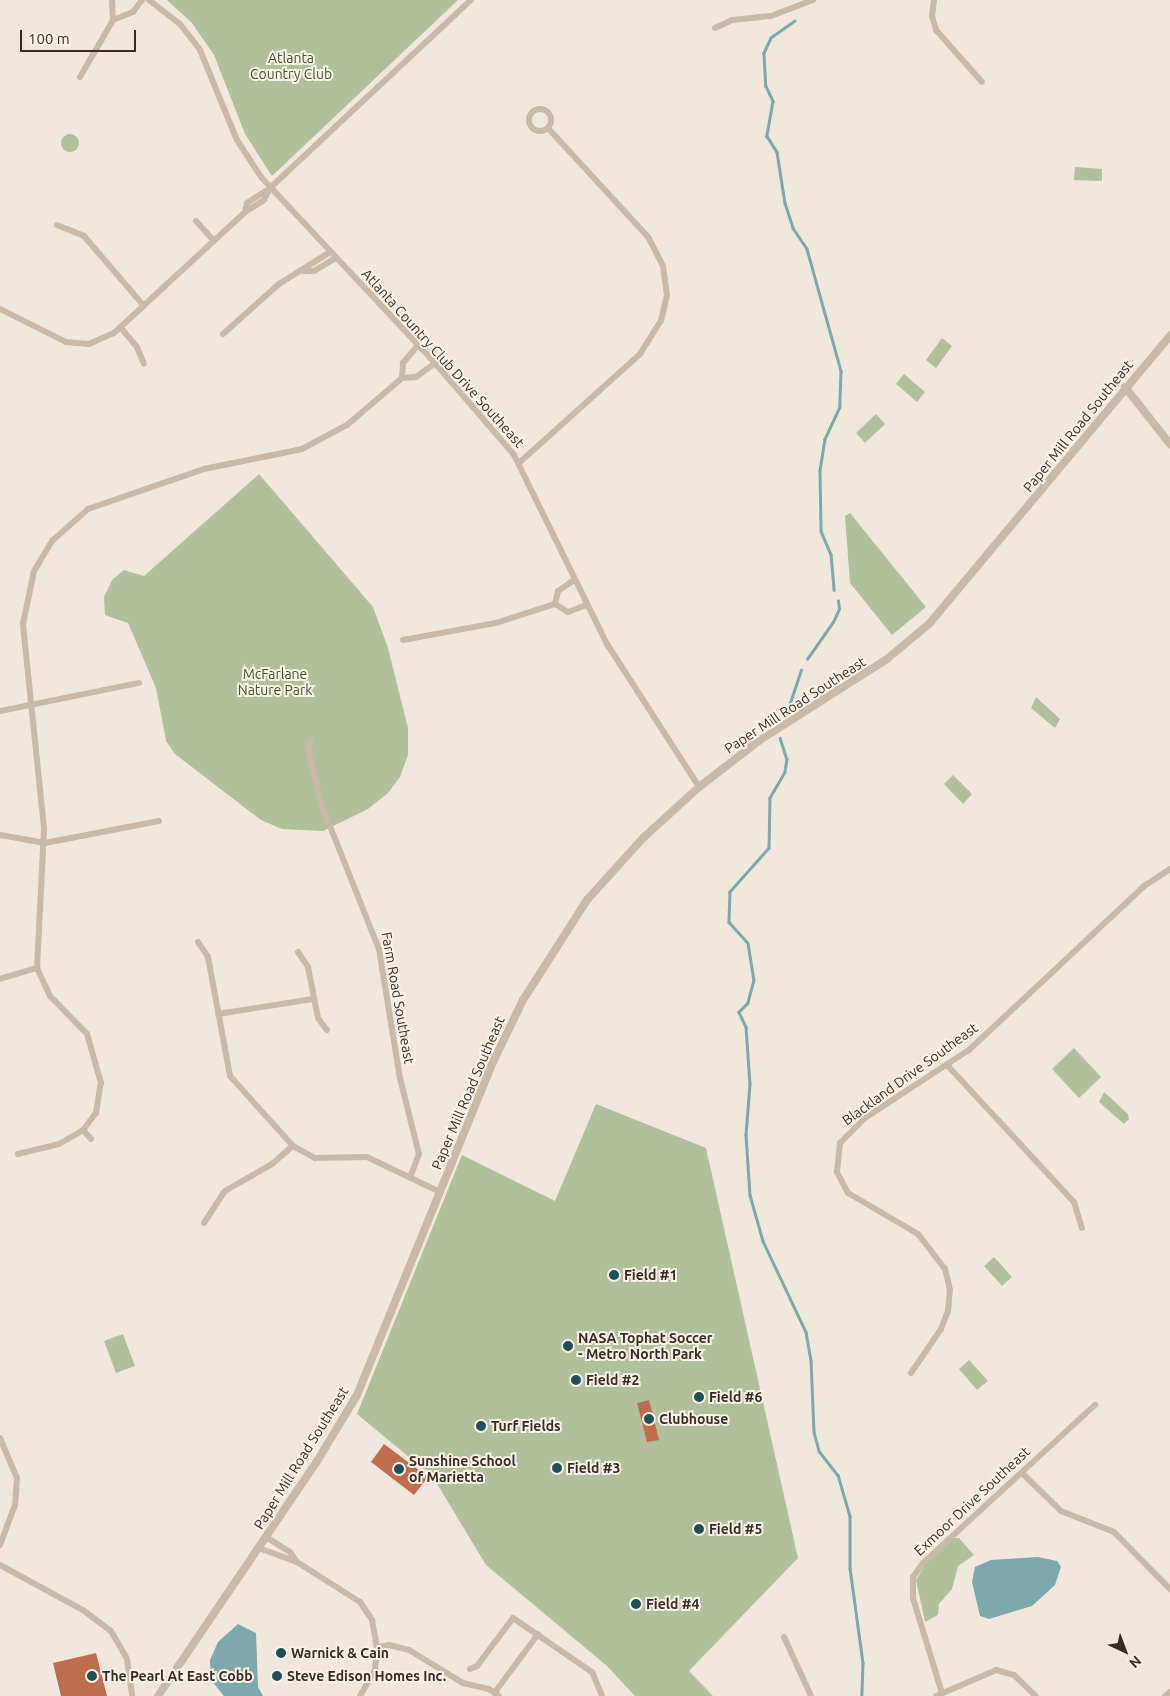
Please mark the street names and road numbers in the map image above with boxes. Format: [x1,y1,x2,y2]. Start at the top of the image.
street label: Atlanta Country Club Drive Southeast [358,265,528,451]
street label: Paper Mill Road Southeast [1020,357,1136,495]
street label: Paper Mill Road Southeast [721,653,869,757]
street label: Farm Road Southeast [378,931,418,1065]
street label: Paper Mill Road Southeast [428,1014,508,1172]
street label: Blackland Drive Southeast [839,1019,981,1129]
street label: Paper Mill Road Southeast [250,1384,352,1532]
street label: Exmoor Drive Southeast [911,1443,1033,1559]

